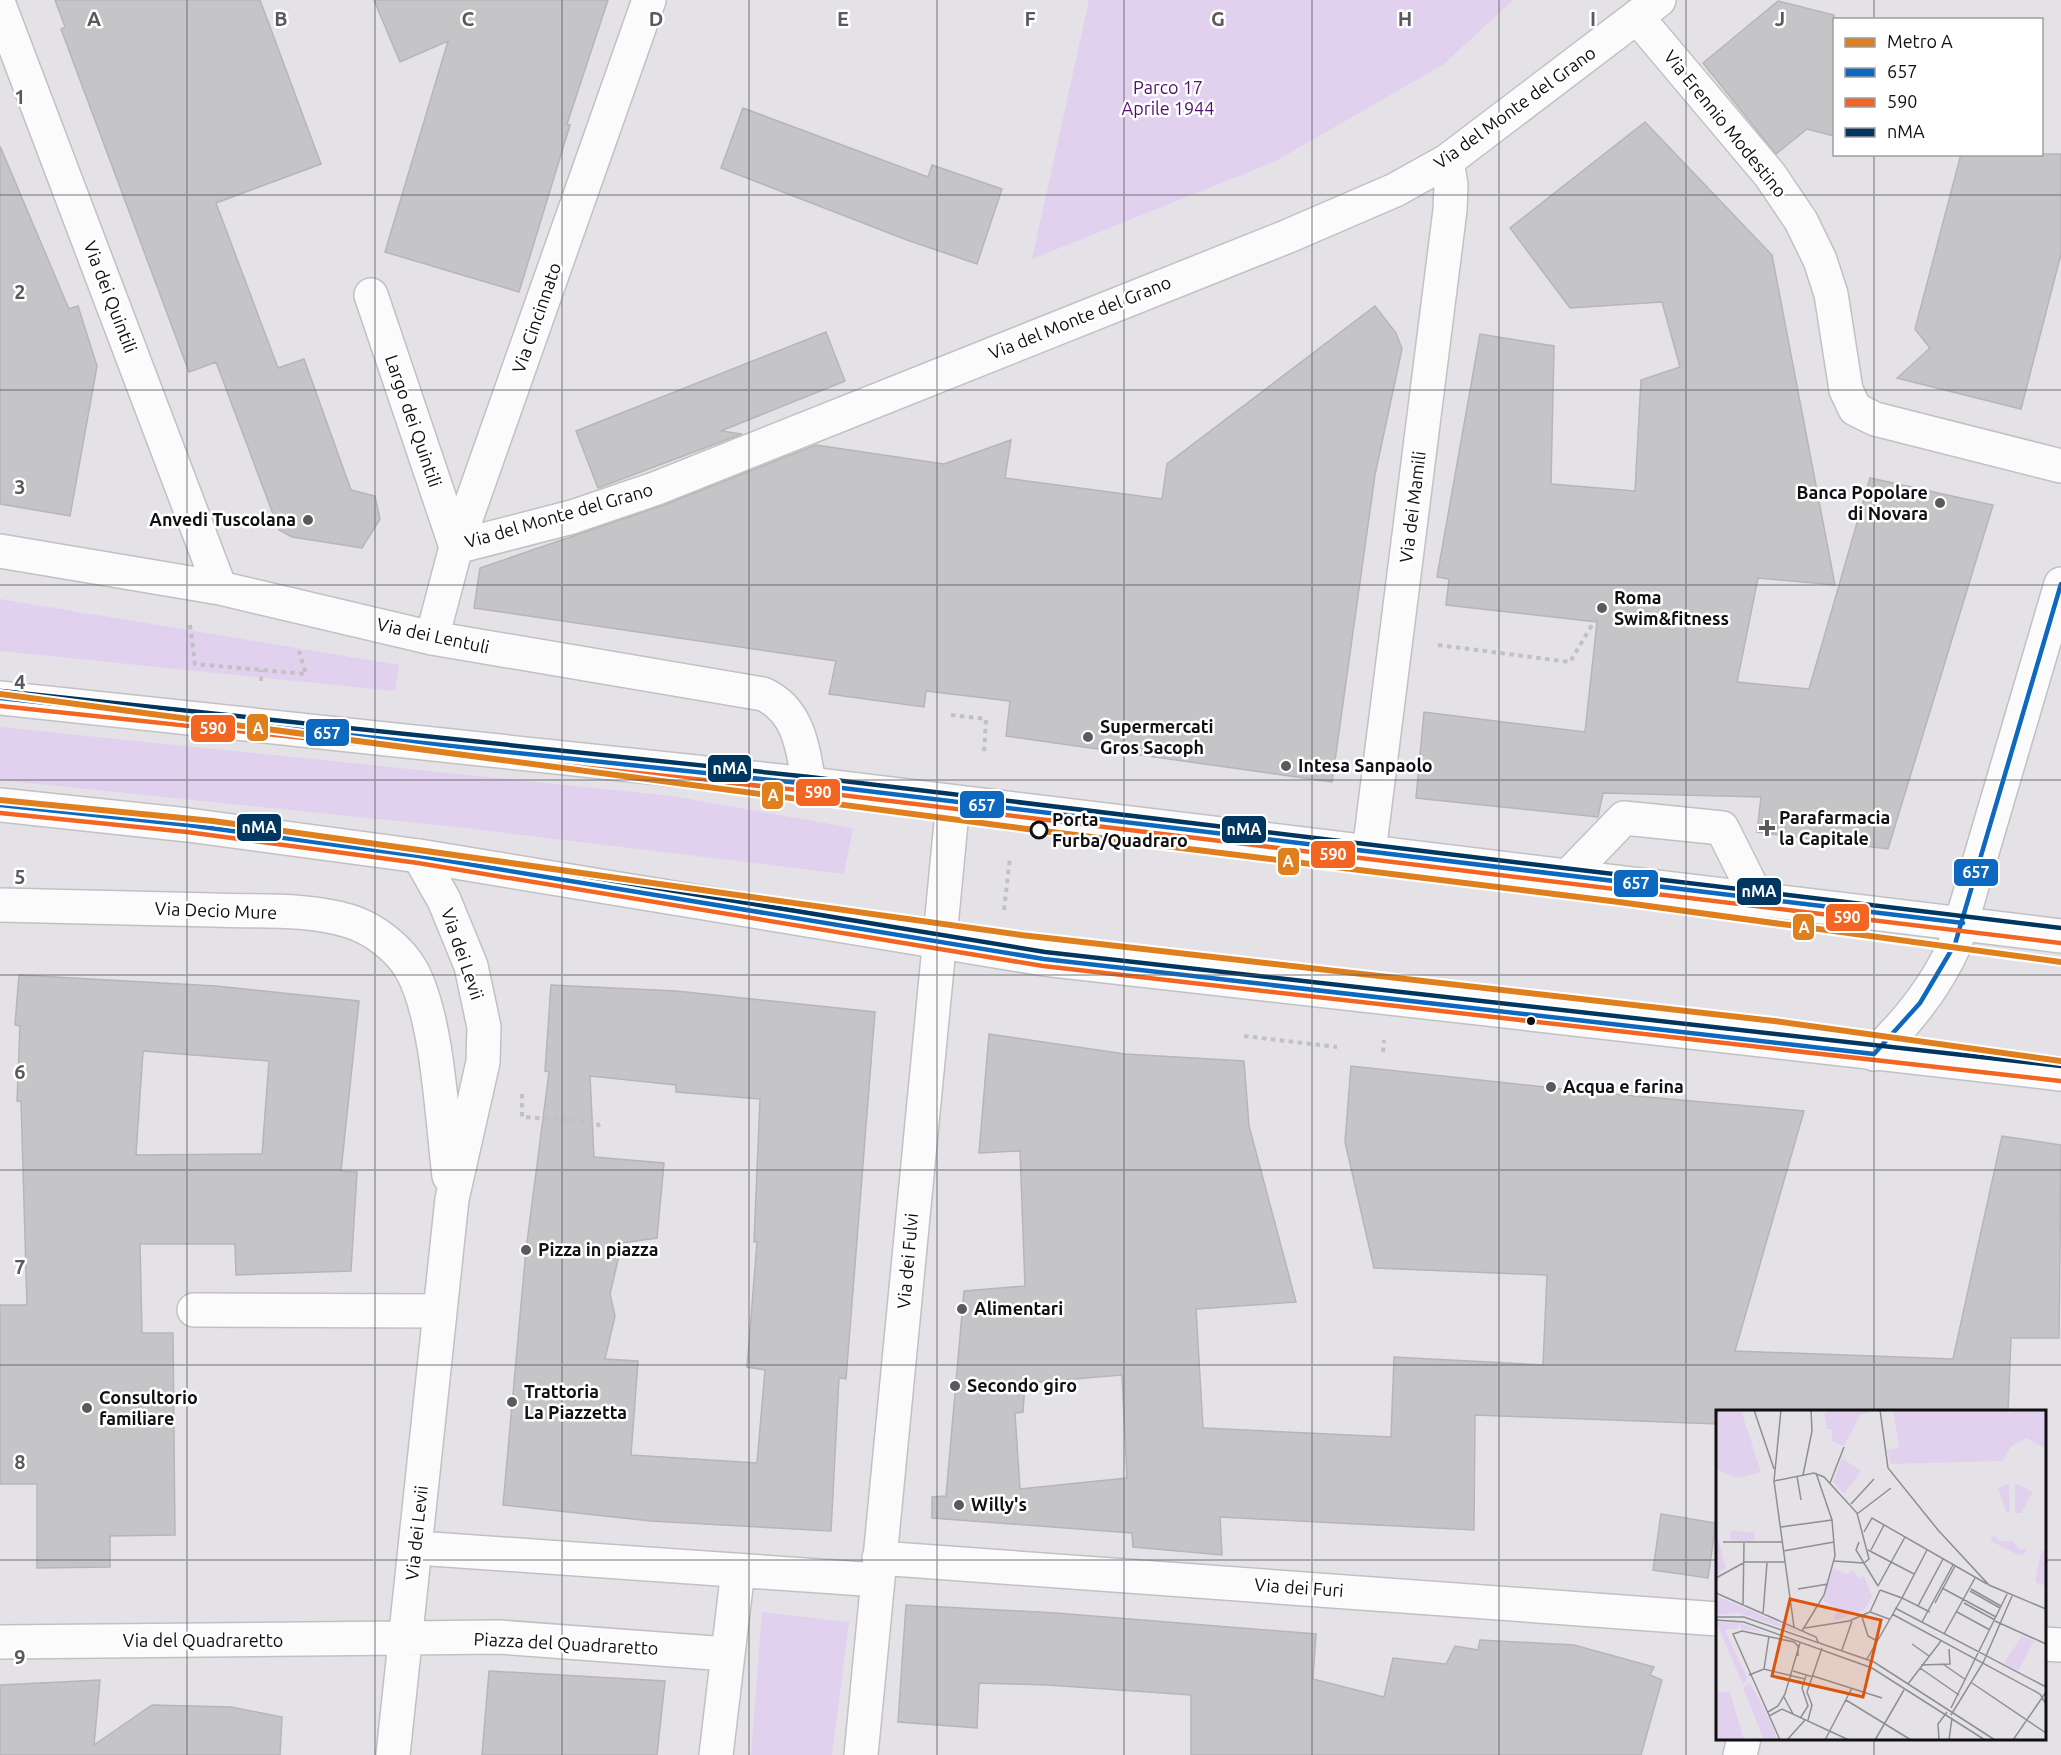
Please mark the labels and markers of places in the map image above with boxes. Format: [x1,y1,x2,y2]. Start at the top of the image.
place label: Banca Popolare di Novara [1797,482,1928,523]
marker: Banca Popolare di Novara [1933,496,1947,510]
place label: Anvedi Tuscolana [149,509,296,529]
marker: Anvedi Tuscolana [301,513,315,527]
place label: Roma Swim&fitness [1614,587,1729,628]
marker: Roma Swim&fitness [1595,601,1609,615]
place label: Supermercati Gros Sacoph [1100,716,1213,757]
marker: Supermercati Gros Sacoph [1081,730,1095,744]
place label: Intesa Sanpaolo [1298,755,1433,775]
marker: Intesa Sanpaolo [1279,759,1293,773]
place label: Parafarmacia la Capitale [1779,807,1890,848]
place label: Porta Furba/Quadraro [1052,809,1188,850]
marker: Porta Furba/Quadraro [1030,821,1048,839]
marker: Parafarmacia la Capitale [1760,821,1774,835]
unlabelled marker [1525,1015,1537,1027]
place label: Acqua e farina [1563,1076,1684,1096]
marker: Acqua e farina [1544,1080,1558,1094]
place label: Pizza in piazza [538,1239,658,1259]
marker: Pizza in piazza [519,1243,533,1257]
place label: Alimentari [974,1298,1063,1318]
marker: Alimentari [955,1302,969,1316]
place label: Secondo giro [967,1375,1077,1395]
marker: Secondo giro [948,1379,962,1393]
place label: Trattoria La Piazzetta [524,1381,627,1422]
place label: Consultorio familiare [99,1387,198,1428]
marker: Trattoria La Piazzetta [505,1395,519,1409]
marker: Consultorio familiare [80,1401,94,1415]
place label: Willy's [971,1494,1027,1514]
marker: Willy's [952,1498,966,1512]

